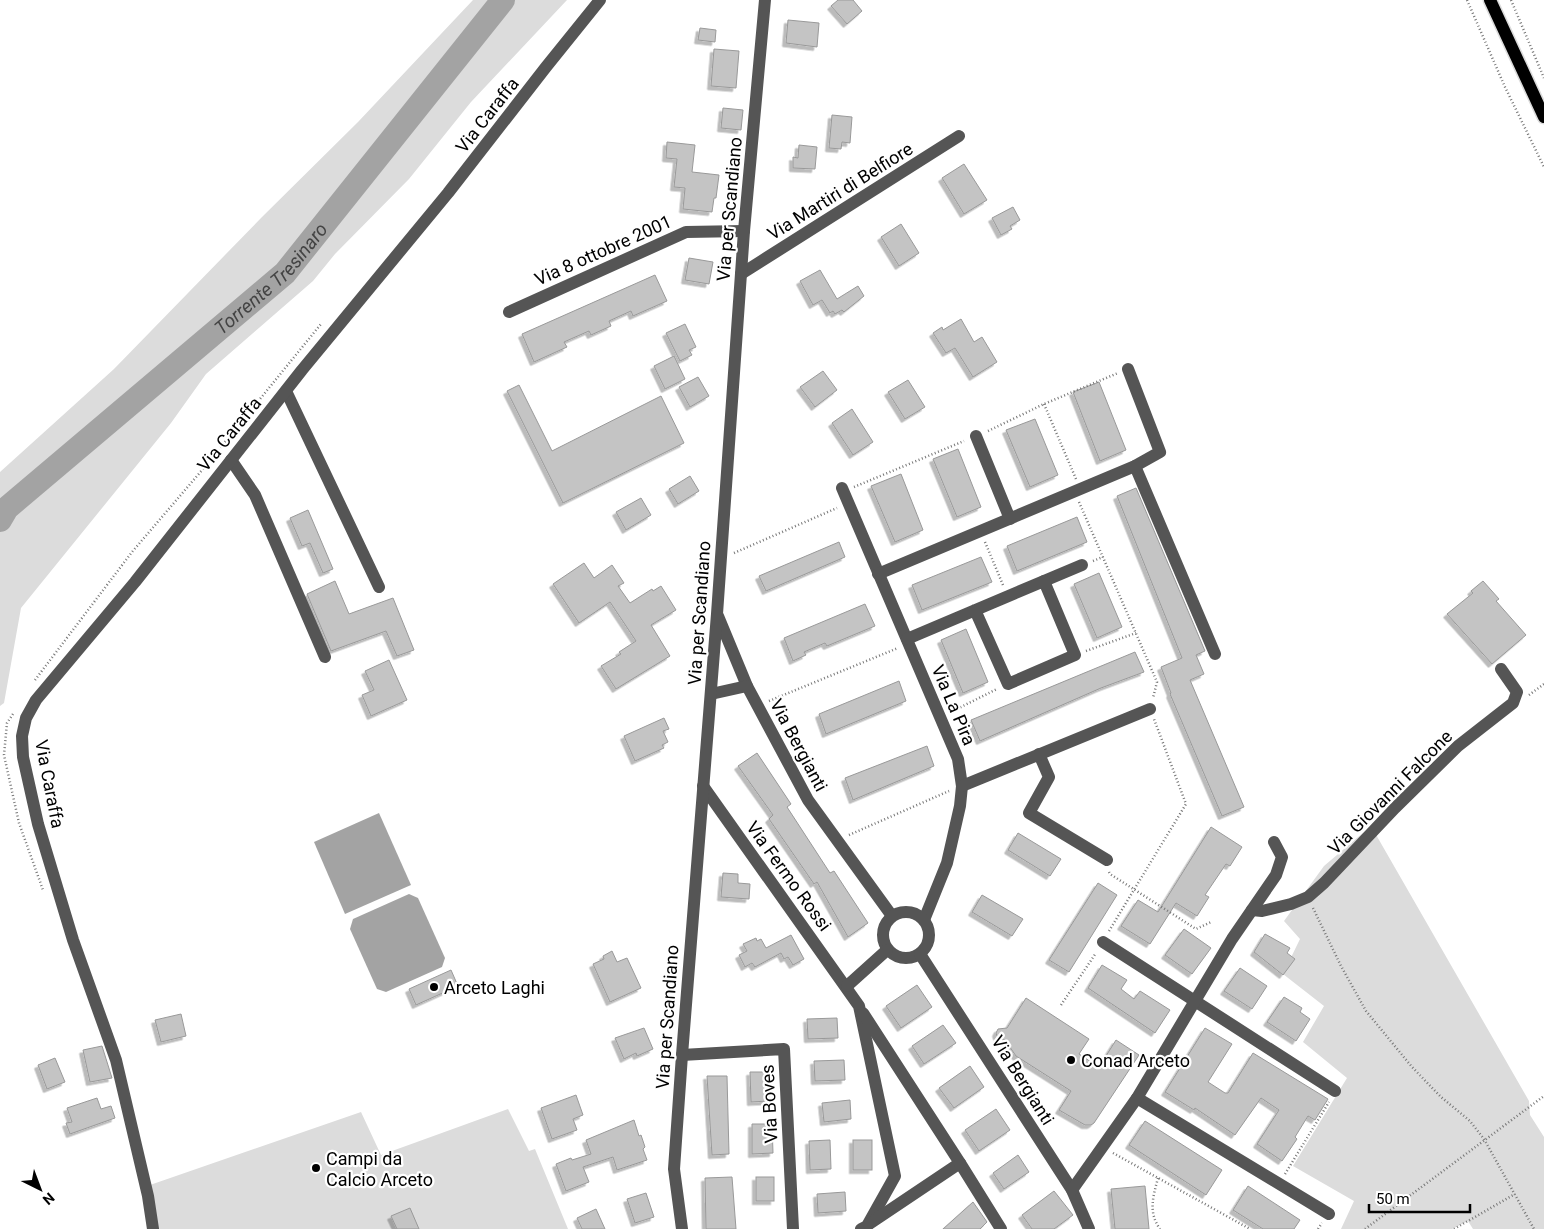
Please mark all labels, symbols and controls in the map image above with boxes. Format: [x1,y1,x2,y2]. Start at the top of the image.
street label: Via Caraffa [451,73,523,157]
street label: Via per Scandiano [712,136,746,282]
street label: Via Martiri di Belfiore [764,138,916,244]
street label: Via 8 ottobre 2001 [531,210,675,290]
water label: Torrente Tresinaro [210,218,332,339]
street label: Via Caraffa [193,393,265,475]
street label: Via per Scandiano [683,540,715,686]
street label: Via La Pira [928,662,980,748]
street label: Via Bergianti [766,695,832,795]
street label: Via Giovanni Falcone [1324,726,1456,858]
street label: Via Caraffa [31,738,69,830]
street label: Via Fermo Rossi [742,817,836,935]
street label: Via per Scandiano [651,944,683,1090]
place label: Arceto Laghi [444,977,545,998]
marker: Arceto Laghi [428,981,440,993]
street label: Via Bergianti [987,1031,1059,1129]
place label: Conad Arceto [1081,1050,1190,1071]
marker: Conad Arceto [1065,1054,1077,1066]
street label: Via Boves [756,1064,782,1144]
place label: Campi da Calcio Arceto [326,1148,433,1190]
marker: Campi da Calcio Arceto [310,1162,322,1174]
north arrow [15,1164,65,1214]
scale bar [1369,1182,1470,1214]
text: N [40,1189,58,1208]
text: 50 m [1376,1190,1410,1208]

